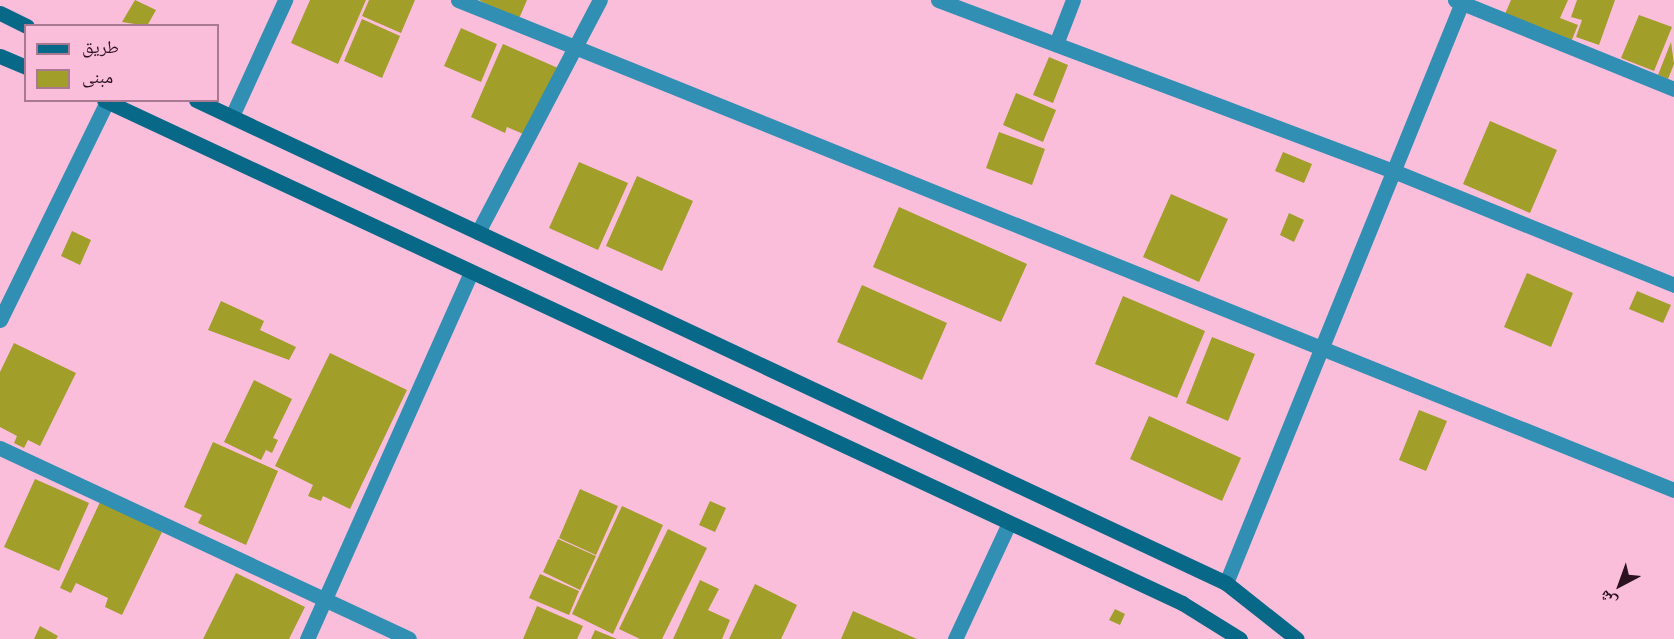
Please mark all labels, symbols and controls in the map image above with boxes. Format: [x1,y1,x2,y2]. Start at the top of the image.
legend [24,24,219,102]
text: طريق [82,36,119,58]
text: مبنى [82,66,113,88]
north arrow [1590,555,1650,615]
text: ش [1595,586,1621,612]

